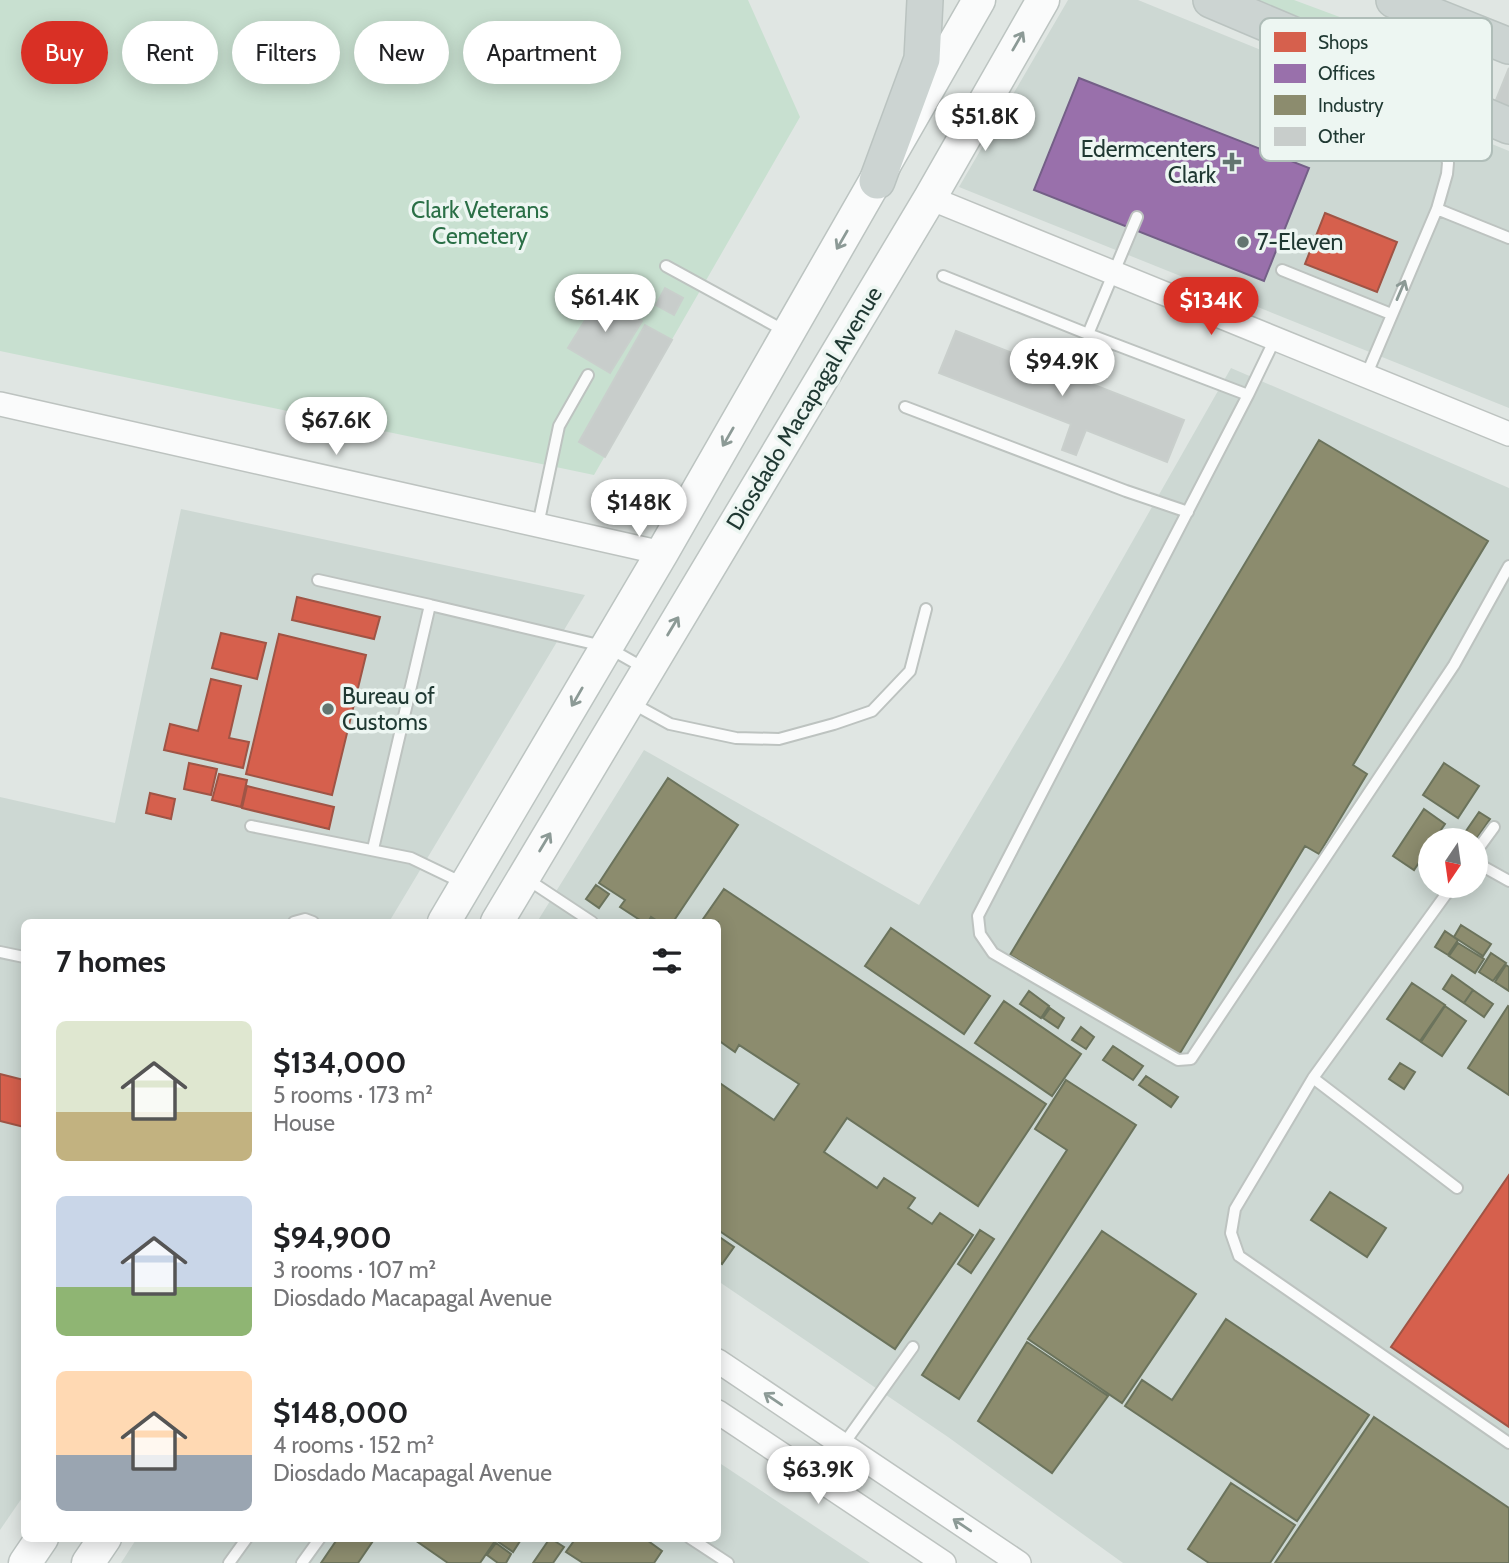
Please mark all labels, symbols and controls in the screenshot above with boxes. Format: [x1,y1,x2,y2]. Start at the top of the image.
legend [1260,18,1492,161]
chip: Buy [21,21,108,84]
chip: Rent [122,21,218,84]
chip: Filters [232,21,340,84]
chip: New [354,21,449,84]
chip: Apartment [463,21,621,84]
text: Shops [1318,31,1368,54]
one-way arrow [1012,32,1026,52]
text: Offices [1318,62,1375,85]
pin: $51.8K [928,94,1042,153]
text: Industry [1318,94,1384,117]
text: $51.8K [951,102,1019,130]
text: Other [1318,125,1365,148]
place label: Edermcenters Clark [1081,135,1217,189]
marker: Edermcenters Clark [1222,152,1242,172]
park label: Clark Veterans Cemetery [411,196,549,250]
place label: 7-Eleven [1257,228,1343,256]
one-way arrow [835,229,849,249]
marker: 7-Eleven [1235,234,1251,250]
pin: $61.4K [548,274,662,334]
pin: $134K [1162,278,1260,337]
one-way arrow [1396,280,1409,302]
street label: Diosdado Macapagal Avenue [720,281,888,535]
text: $61.4K [571,283,639,311]
text: $134K [1180,286,1242,314]
pin: $94.9K [1005,338,1119,398]
text: $94.9K [1026,347,1098,375]
pin: $67.6K [279,398,393,457]
text: $67.6K [301,406,371,434]
one-way arrow [721,426,735,446]
pin: $148K [590,480,688,539]
text: $148K [607,488,671,516]
one-way arrow [666,616,680,636]
place label: Bureau of Customs [342,682,435,736]
one-way arrow [570,687,584,707]
marker: Bureau of Customs [320,701,336,717]
north arrow [1418,828,1488,898]
map controls [1418,828,1488,898]
one-way arrow [538,833,552,853]
icon: filters [648,942,686,980]
text: 7 homes [56,943,166,980]
text: $134,000 [273,1044,407,1081]
icon: home [112,1049,196,1133]
text: 5 rooms · 173 m² [273,1081,433,1109]
text: House [273,1109,335,1137]
text: $94,900 [273,1219,392,1256]
icon: home [112,1224,196,1308]
text: 3 rooms · 107 m² [273,1256,436,1284]
text: Diosdado Macapagal Avenue [273,1284,552,1312]
one-way arrow [764,1391,783,1406]
text: $148,000 [273,1394,408,1431]
icon: home [112,1399,196,1483]
text: 4 rooms · 152 m² [273,1431,434,1459]
pin: $63.9K [761,1446,875,1506]
text: $63.9K [783,1455,853,1483]
text: Diosdado Macapagal Avenue [273,1459,552,1487]
one-way arrow [953,1518,972,1532]

